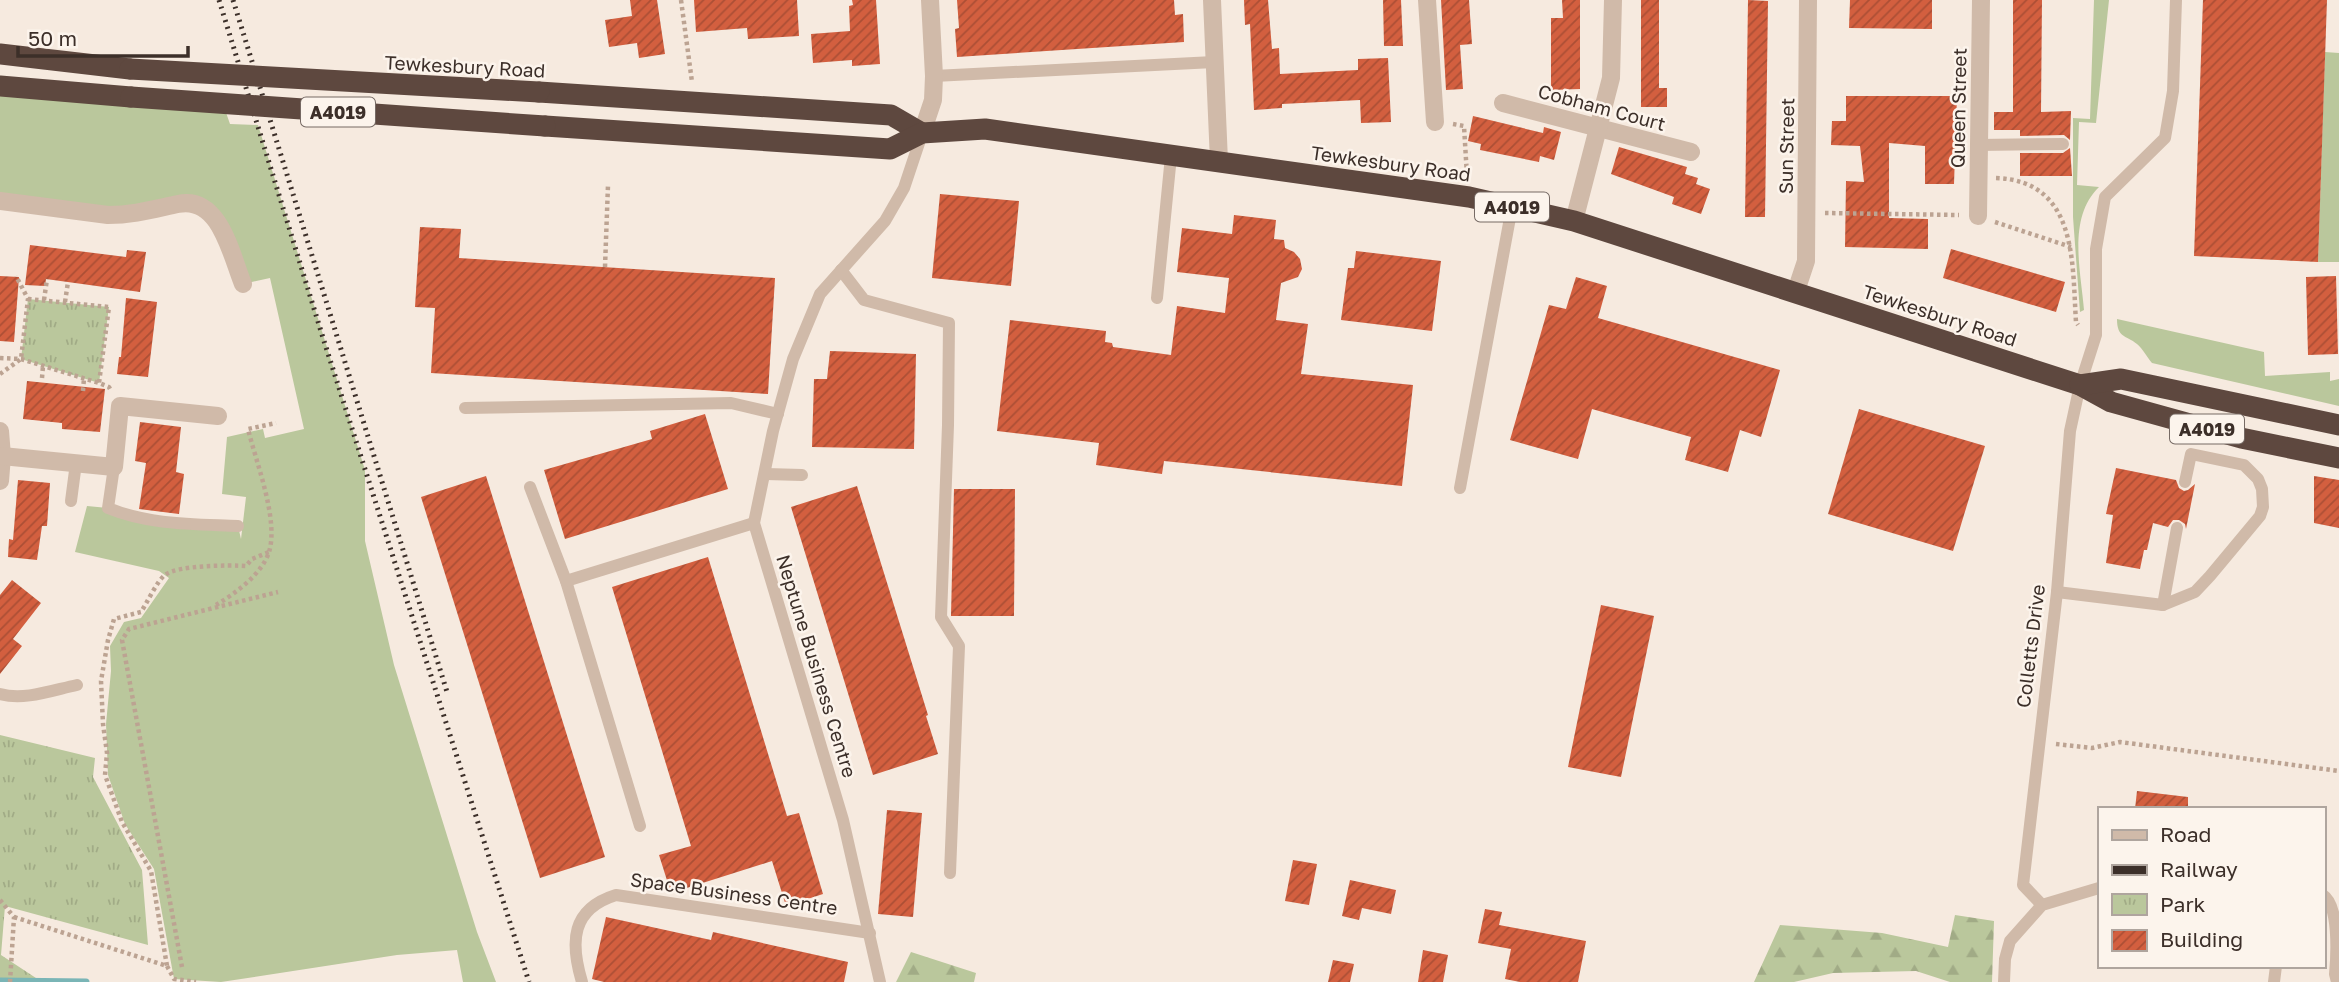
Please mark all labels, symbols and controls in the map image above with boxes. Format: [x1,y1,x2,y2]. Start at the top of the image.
scale bar [18,14,187,58]
text: 50 m [28,25,77,51]
street label: Queen Street [1945,48,1971,168]
street label: Tewkesbury Road [384,50,546,82]
street label: Cobham Court [1536,79,1668,135]
road number: A4019 [301,98,375,127]
street label: Sun Street [1774,98,1798,194]
street label: Tewkesbury Road [1310,140,1472,186]
road number: A4019 [1475,192,1549,222]
street label: Tewkesbury Road [1860,279,2020,351]
road number: A4019 [2170,414,2244,444]
street label: Neptune Business Centre [772,552,862,780]
street label: Colletts Drive [2011,583,2049,709]
legend [2098,807,2325,968]
text: Road [2160,821,2211,847]
text: Railway [2160,856,2238,882]
street label: Space Business Centre [629,867,839,919]
text: Park [2160,891,2206,917]
text: Building [2160,926,2243,952]

